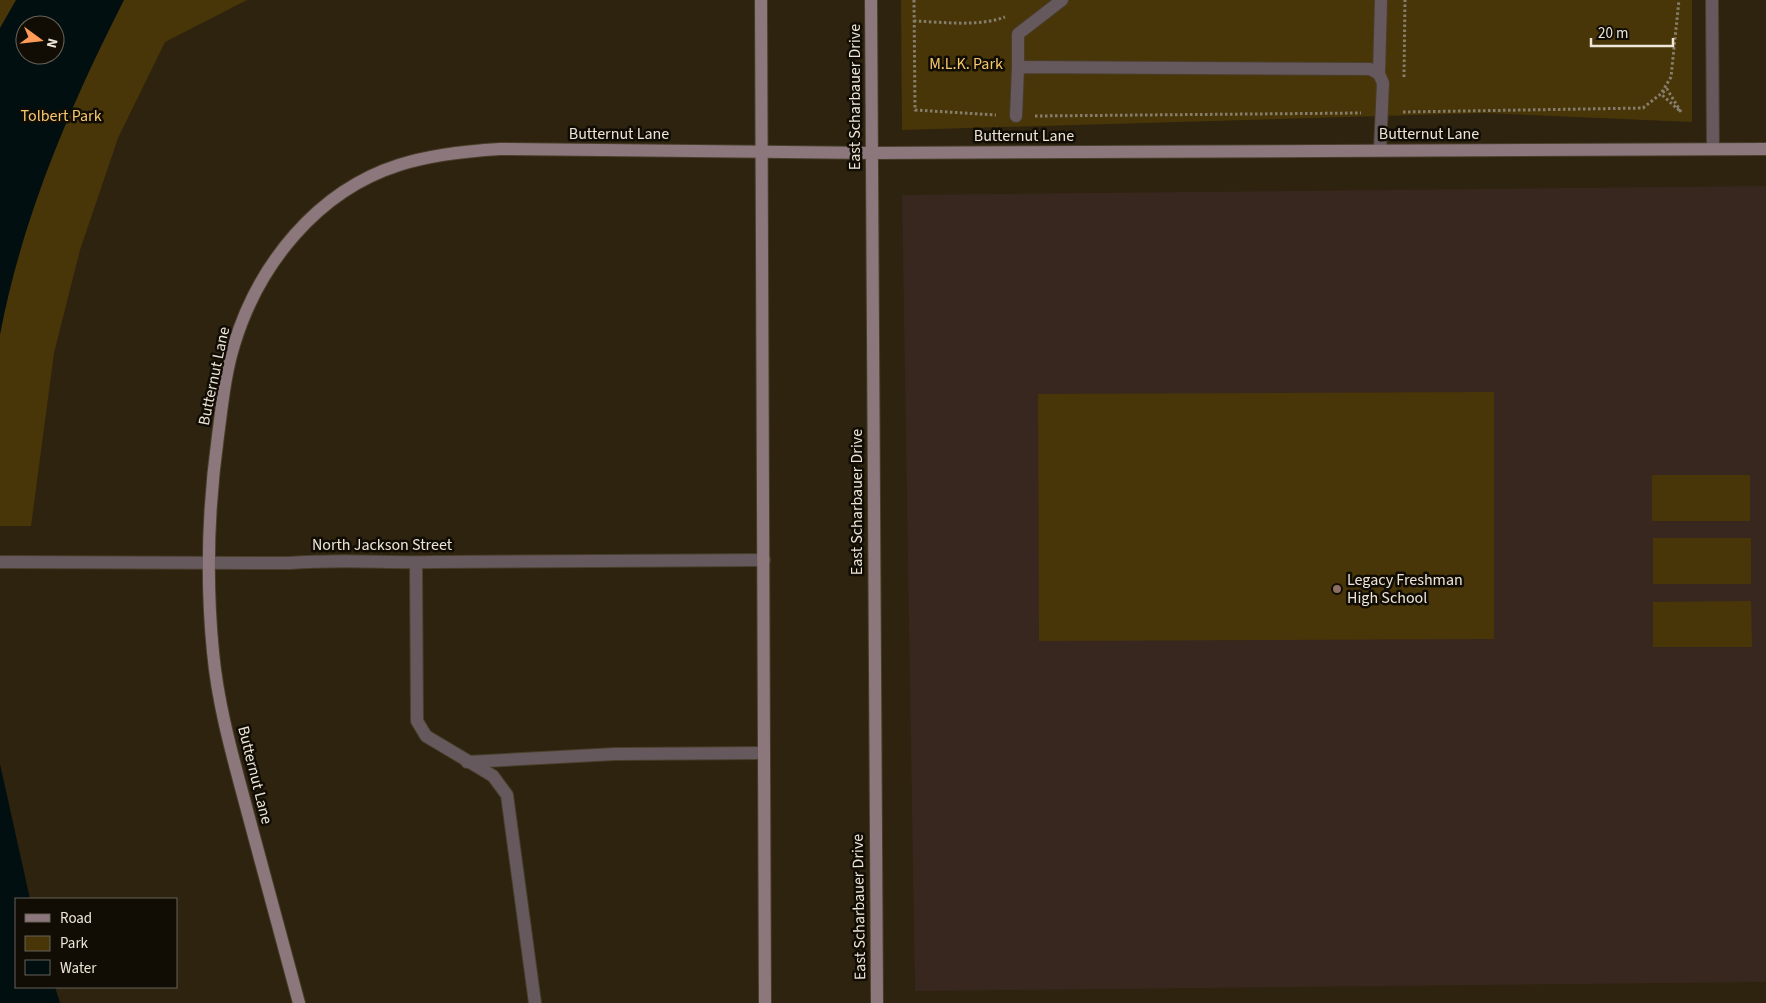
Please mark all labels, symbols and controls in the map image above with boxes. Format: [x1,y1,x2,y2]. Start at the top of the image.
north arrow [15,15,65,65]
scale bar [1591,15,1674,47]
text: 20 m [1598,23,1628,44]
street label: East Scharbauer Drive [844,24,866,170]
text: N [41,36,62,50]
park label: M.L.K. Park [929,53,1003,75]
park label: Tolbert Park [20,105,102,127]
street label: Butternut Lane [569,123,669,145]
street label: Butternut Lane [1379,123,1479,145]
street label: Butternut Lane [974,125,1074,147]
street label: Butternut Lane [193,325,235,427]
street label: East Scharbauer Drive [846,429,868,575]
street label: North Jackson Street [312,534,453,556]
place label: Legacy Freshman High School [1347,569,1463,609]
marker: Legacy Freshman High School [1331,583,1343,595]
street label: Butternut Lane [232,724,278,826]
street label: East Scharbauer Drive [847,834,871,980]
legend [15,898,178,988]
text: Road [60,908,92,929]
text: Park [60,933,89,954]
text: Water [60,958,97,979]

